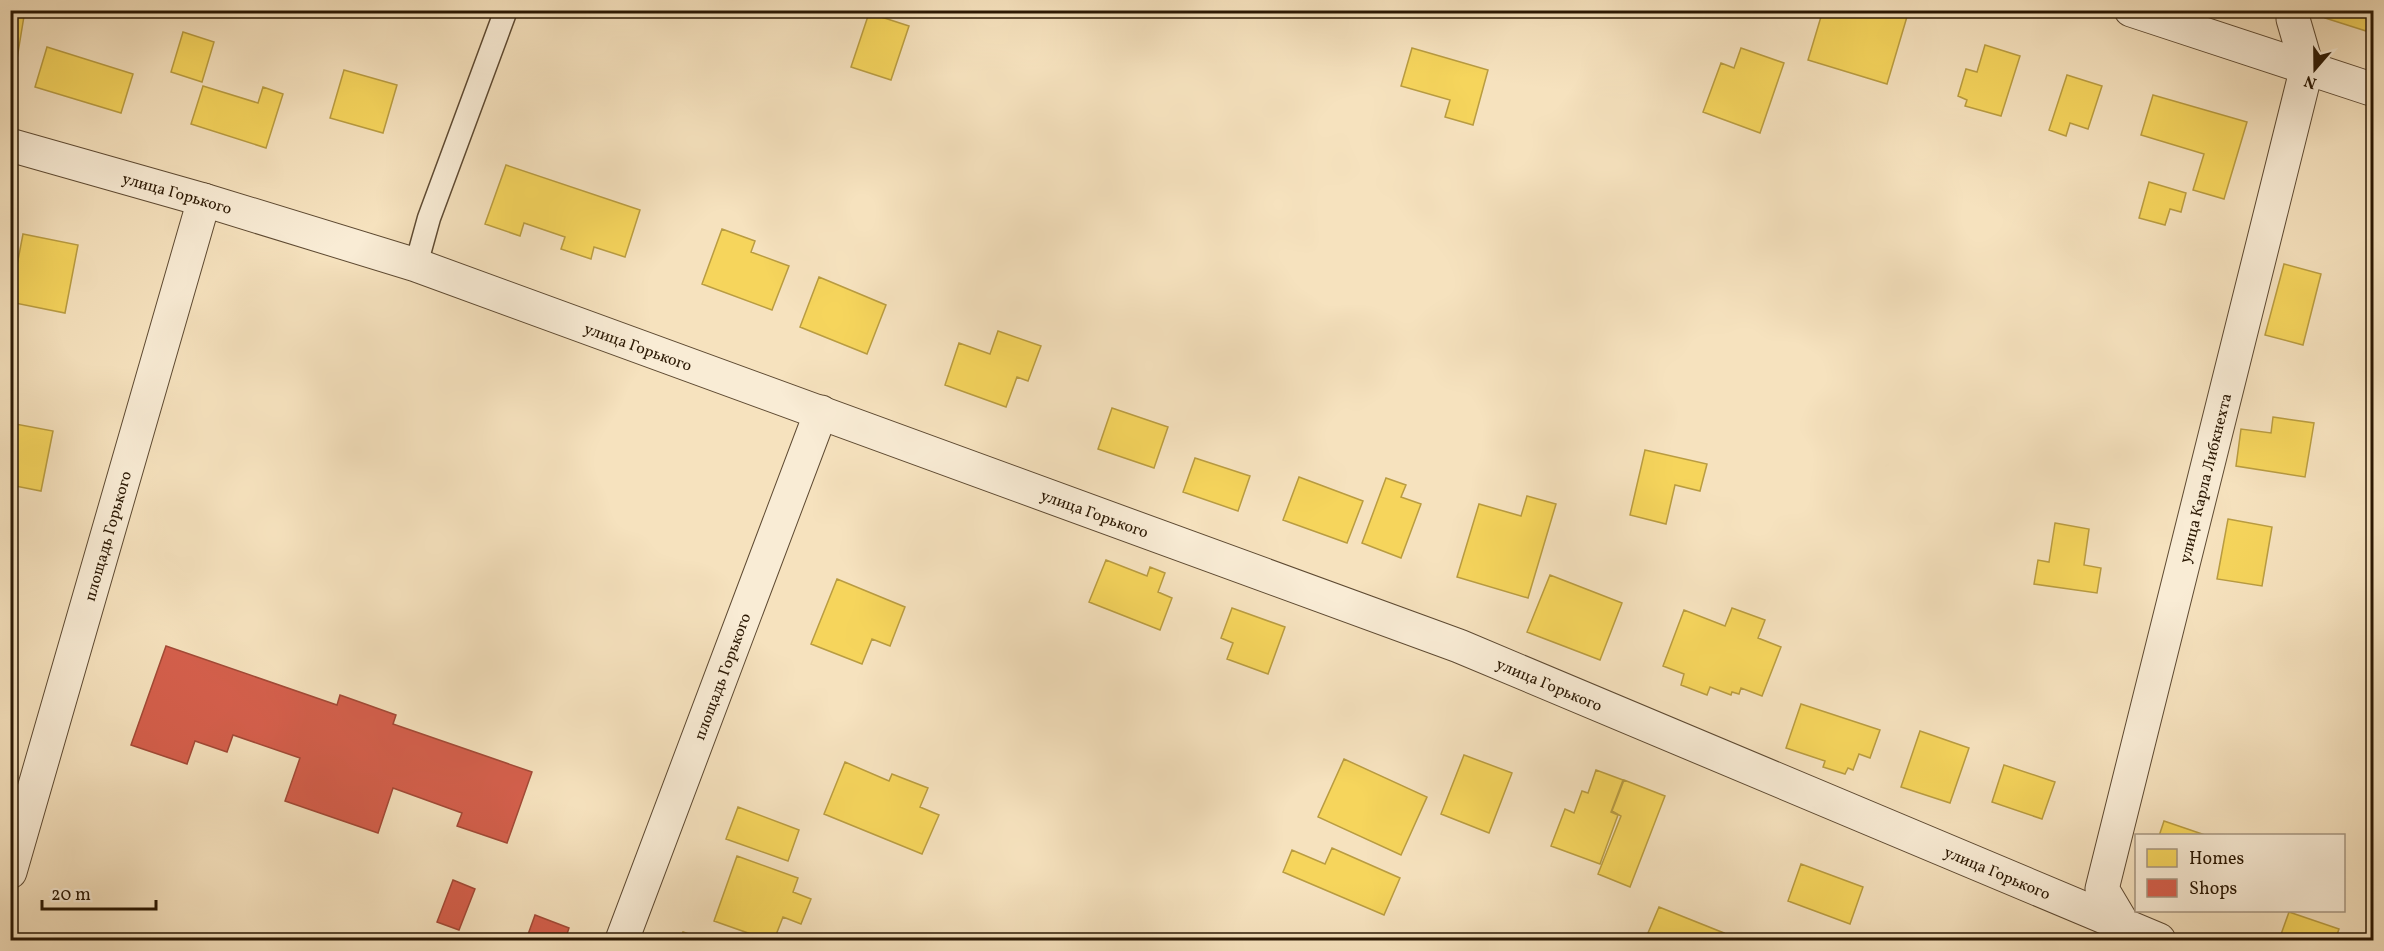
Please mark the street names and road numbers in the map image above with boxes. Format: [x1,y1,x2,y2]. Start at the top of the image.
street label: улица Горького [119,168,234,221]
street label: улица Горького [581,318,695,378]
street label: улица Карла Либкнехта [2175,391,2238,566]
street label: площадь Горького [80,469,138,604]
street label: улица Горького [1037,485,1151,545]
street label: площадь Горького [689,610,757,744]
street label: улица Горького [1492,654,1605,718]
street label: улица Горького [1940,842,2053,906]

